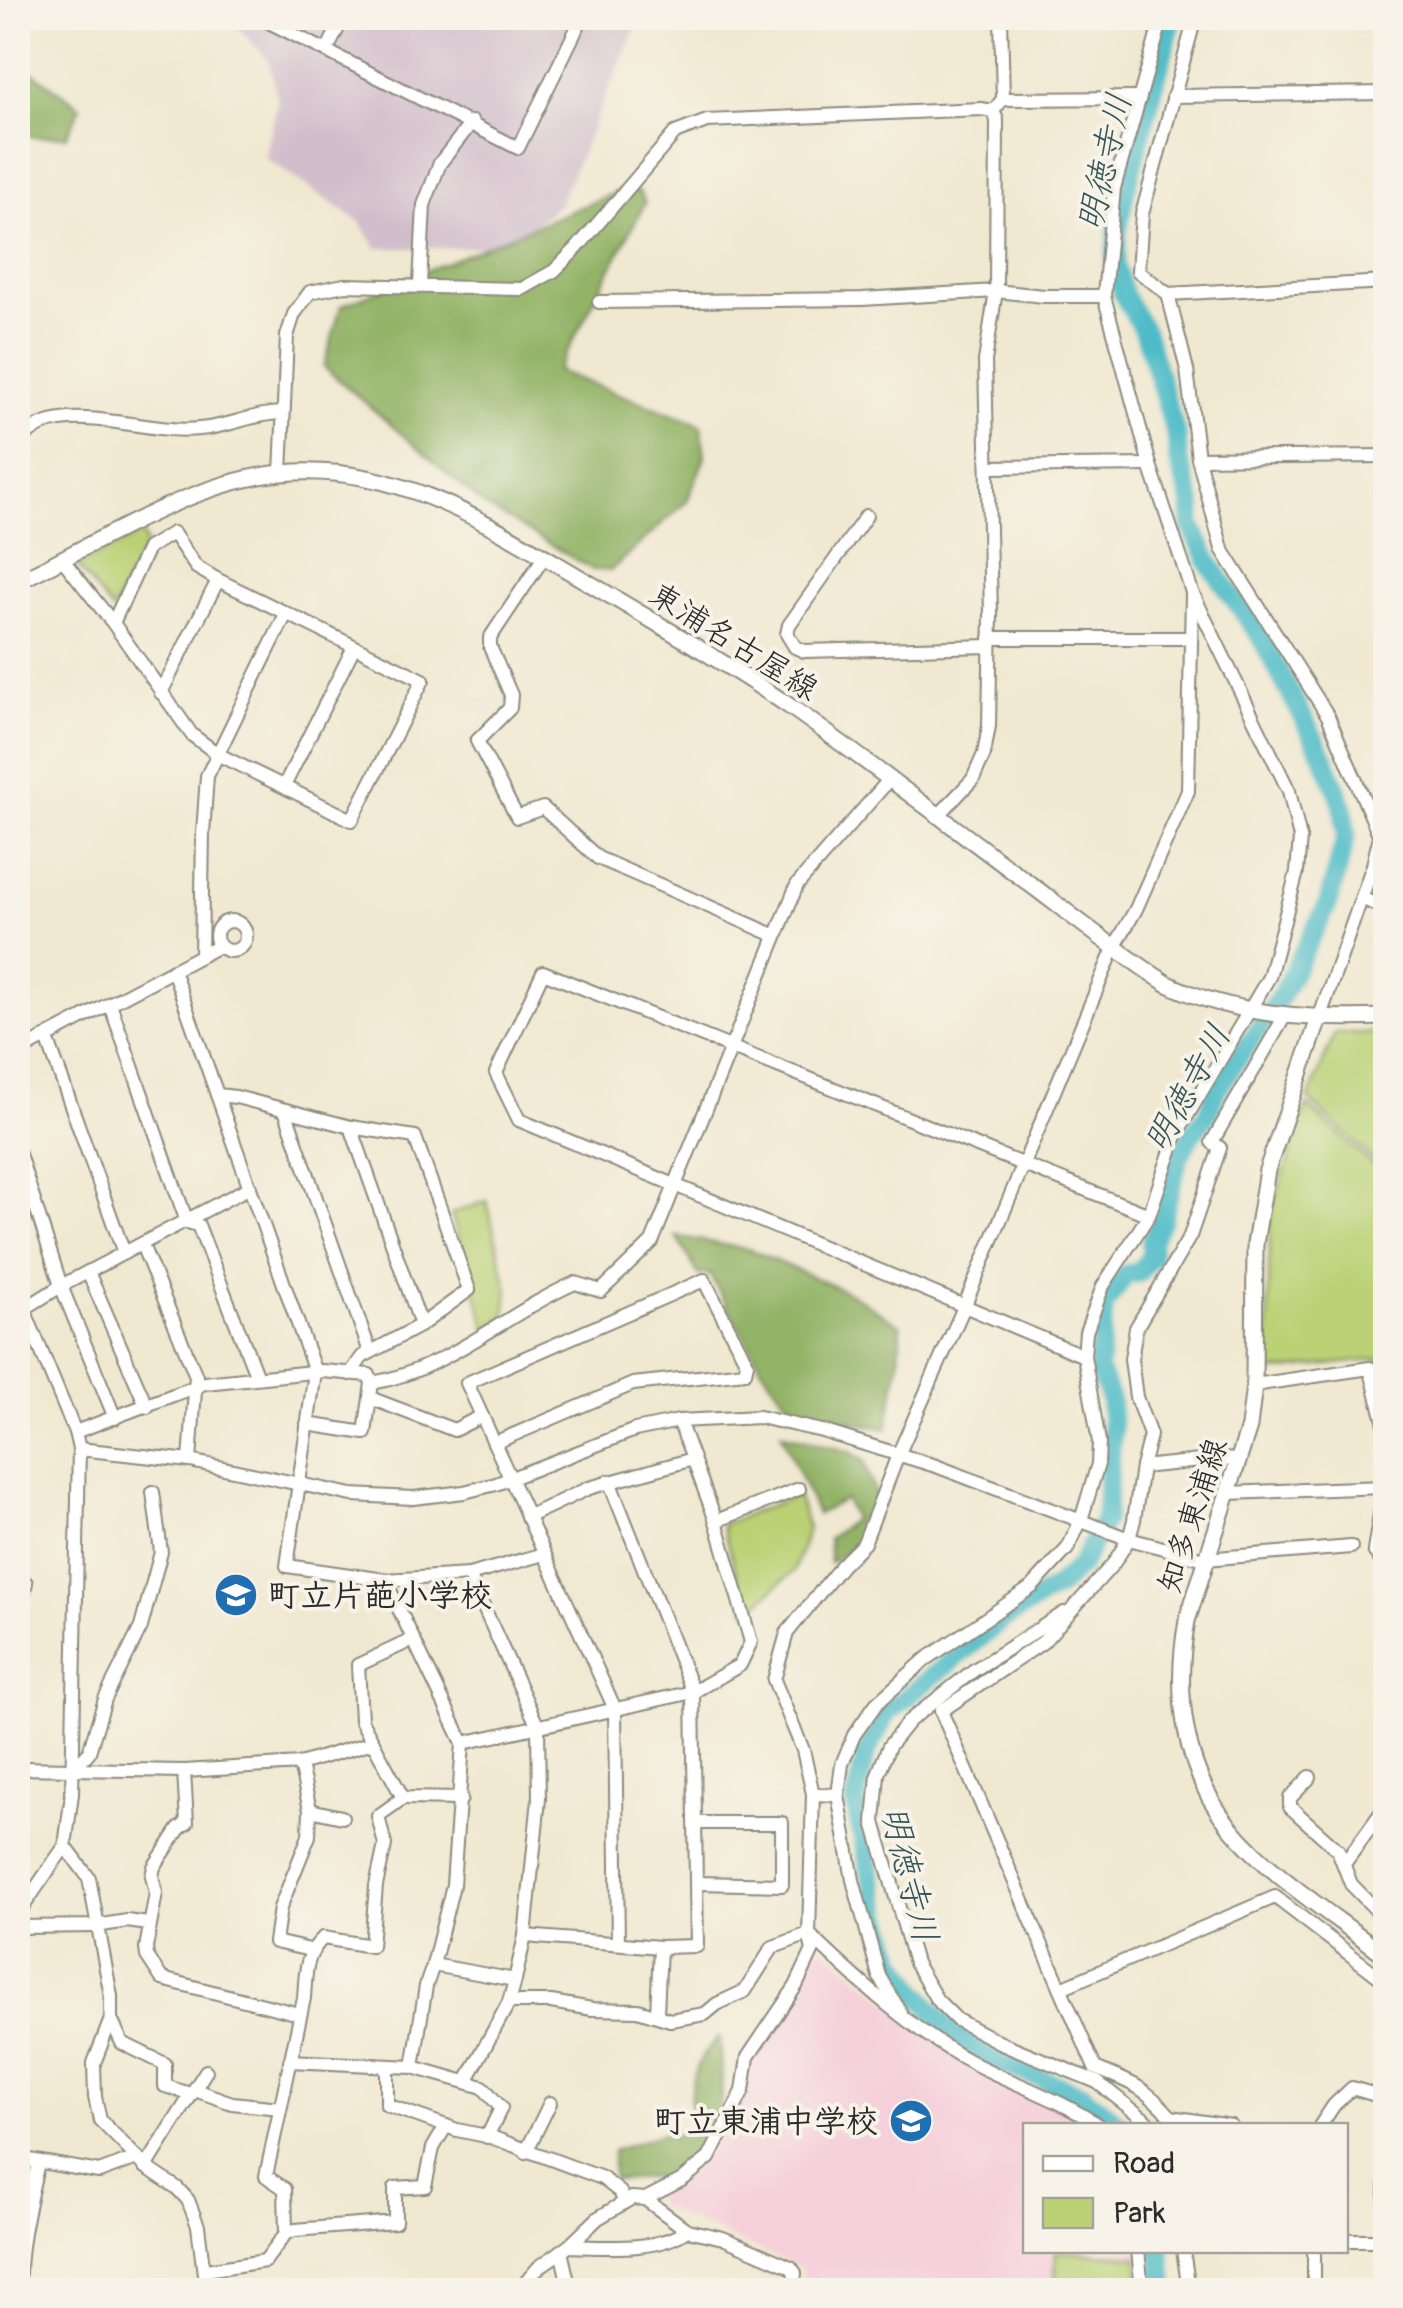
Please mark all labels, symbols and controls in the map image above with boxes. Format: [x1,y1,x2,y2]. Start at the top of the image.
water label: 明徳寺川 [1068,89,1142,235]
street label: 東浦名古屋線 [641,574,825,710]
water label: 明徳寺川 [1135,1017,1241,1160]
street label: 知多東浦線 [1149,1433,1237,1598]
school or university icon: 町立片葩小学校 [213,1572,259,1618]
place label: 町立片葩小学校 [268,1576,492,1616]
water label: 明徳寺川 [871,1801,947,1947]
school or university icon: 町立東浦中学校 [888,2098,934,2144]
place label: 町立東浦中学校 [654,2102,878,2142]
legend [1023,2123,1348,2253]
text: Road [1113,2145,1175,2182]
text: Park [1113,2195,1166,2232]

